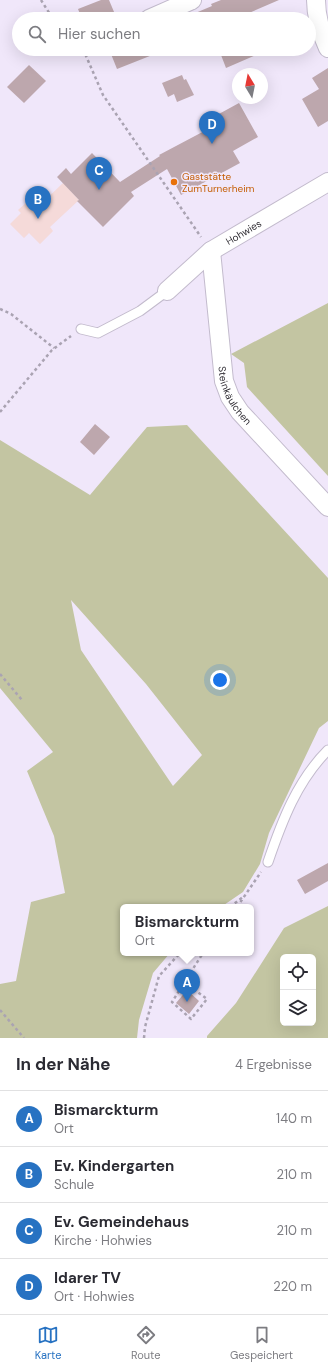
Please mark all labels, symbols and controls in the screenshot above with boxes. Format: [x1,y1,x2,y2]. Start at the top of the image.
search box [12,12,316,56]
icon: search [26,23,48,45]
text: Hier suchen [58,24,140,44]
north arrow [232,68,268,104]
pin: D [199,111,225,144]
pin: C [86,157,112,190]
place label: Gaststätte ZumTurnerheim [182,170,255,195]
marker: Gaststätte ZumTurnerheim [169,177,179,187]
pin: B [25,186,51,219]
street label: Hohwies [223,217,264,248]
street label: Steinkäulchen [216,365,255,428]
your location [210,670,230,690]
popup [120,904,254,956]
text: Bismarckturm [135,912,239,932]
text: Ort [135,932,155,949]
map controls [280,954,316,1026]
button: locate [280,954,316,990]
pin: A [174,969,200,1002]
button: layers [280,990,316,1026]
text: In der Nähe [16,1053,111,1075]
text: 4 Ergebnisse [235,1056,312,1073]
text: Bismarckturm [54,1100,158,1120]
text: A [24,1110,34,1127]
text: 140 m [276,1110,312,1127]
text: Ort [54,1120,74,1137]
text: Ev. Kindergarten [54,1156,174,1176]
text: B [25,1166,33,1183]
text: 210 m [277,1166,312,1183]
text: Schule [54,1176,94,1193]
text: Ev. Gemeindehaus [54,1212,189,1232]
text: C [24,1222,34,1239]
text: 210 m [277,1222,312,1239]
text: Kirche · Hohwies [54,1232,152,1249]
text: Idarer TV [54,1268,121,1288]
text: D [24,1278,34,1295]
text: 220 m [273,1278,312,1295]
text: Ort · Hohwies [54,1288,134,1305]
tab: Karte [35,1324,61,1362]
tab: Route [131,1324,160,1362]
tab: Gespeichert [230,1324,293,1362]

